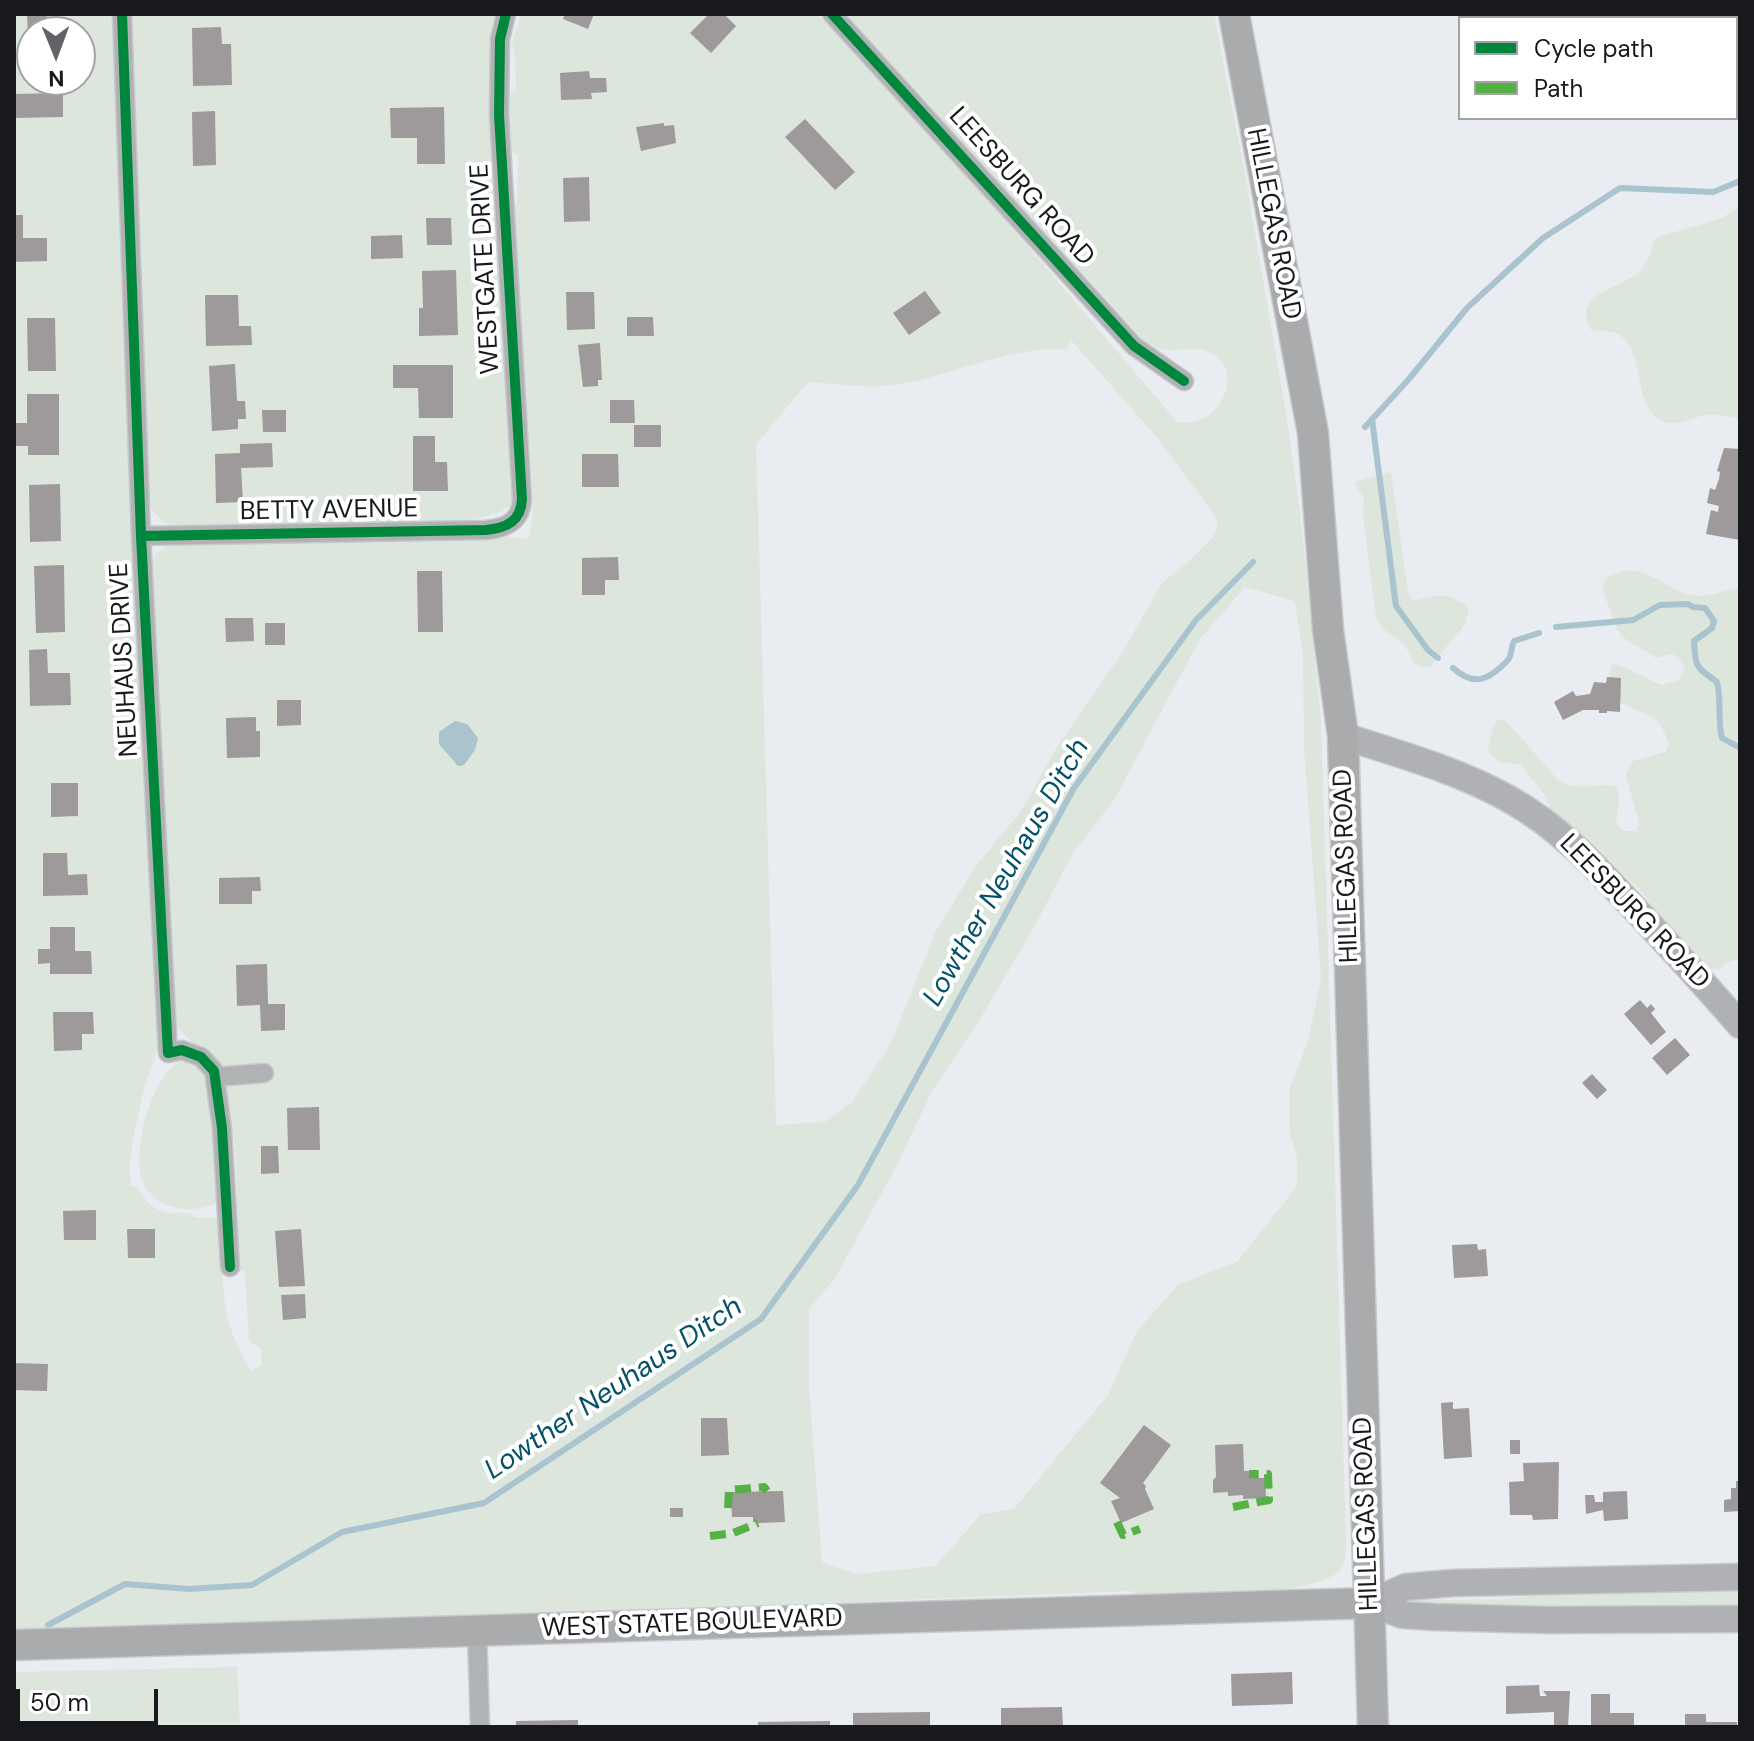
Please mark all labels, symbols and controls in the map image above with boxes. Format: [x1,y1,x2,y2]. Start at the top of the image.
north arrow [16,16,96,96]
legend [1458,16,1738,120]
text: Cycle path [1534,33,1653,64]
text: N [48,64,65,93]
text: Path [1534,73,1583,104]
street label: LEESBURG ROAD [942,101,1100,273]
street label: HILLEGAS ROAD [1239,126,1307,322]
street label: WESTGATE DRIVE [465,163,507,375]
street label: BETTY AVENUE [240,494,418,528]
street label: NEUHAUS DRIVE [104,562,146,758]
water label: Lowther Neuhaus Ditch [917,733,1097,1013]
street label: HILLEGAS ROAD [1328,768,1366,964]
street label: LEESBURG ROAD [1552,828,1716,996]
water label: Lowther Neuhaus Ditch [479,1290,749,1488]
street label: HILLEGAS ROAD [1348,1416,1386,1612]
street label: WEST STATE BOULEVARD [541,1603,843,1645]
scale bar [20,1673,162,1723]
text: 50 m [30,1687,89,1718]

